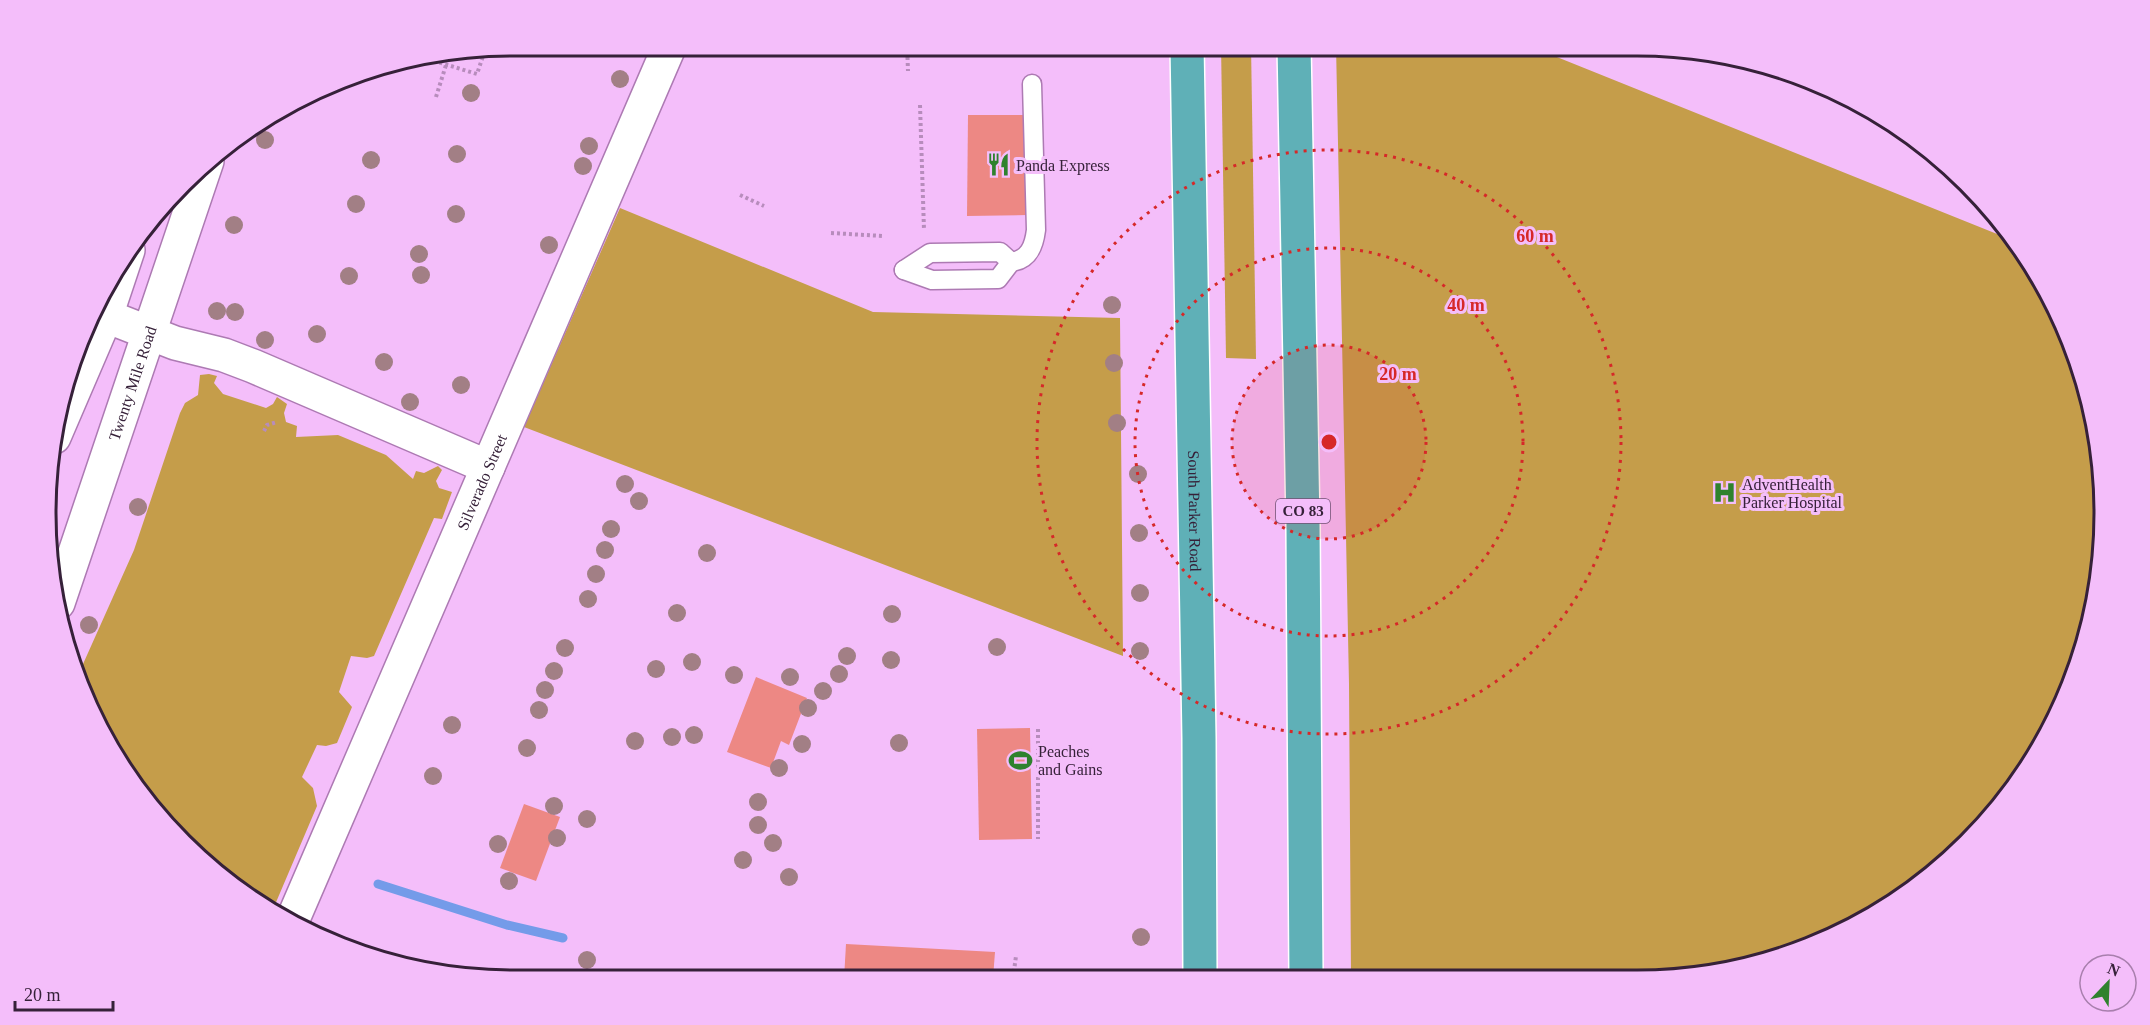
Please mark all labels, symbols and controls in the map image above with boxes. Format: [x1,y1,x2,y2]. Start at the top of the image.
restaurant icon: Panda Express [985,152,1011,178]
place label: Panda Express [1016,157,1110,175]
text: 60 m [1516,226,1554,246]
text: 40 m [1447,295,1485,315]
street label: Twenty Mile Road [105,324,160,443]
text: 20 m [1379,364,1417,384]
street label: Silverado Street [454,431,510,533]
centre of rings [1319,432,1339,452]
street label: South Parker Road [1185,450,1204,572]
place label: AdventHealth Parker Hospital [1742,476,1843,512]
hospital icon: AdventHealth Parker Hospital [1711,480,1737,506]
road number: CO 83 [1276,499,1330,523]
place label: Peaches and Gains [1038,743,1102,778]
sports icon: Peaches and Gains [1007,747,1033,773]
north arrow [2078,953,2138,1013]
text: N [2105,960,2123,980]
scale bar [15,974,112,1012]
text: 20 m [24,985,61,1005]

